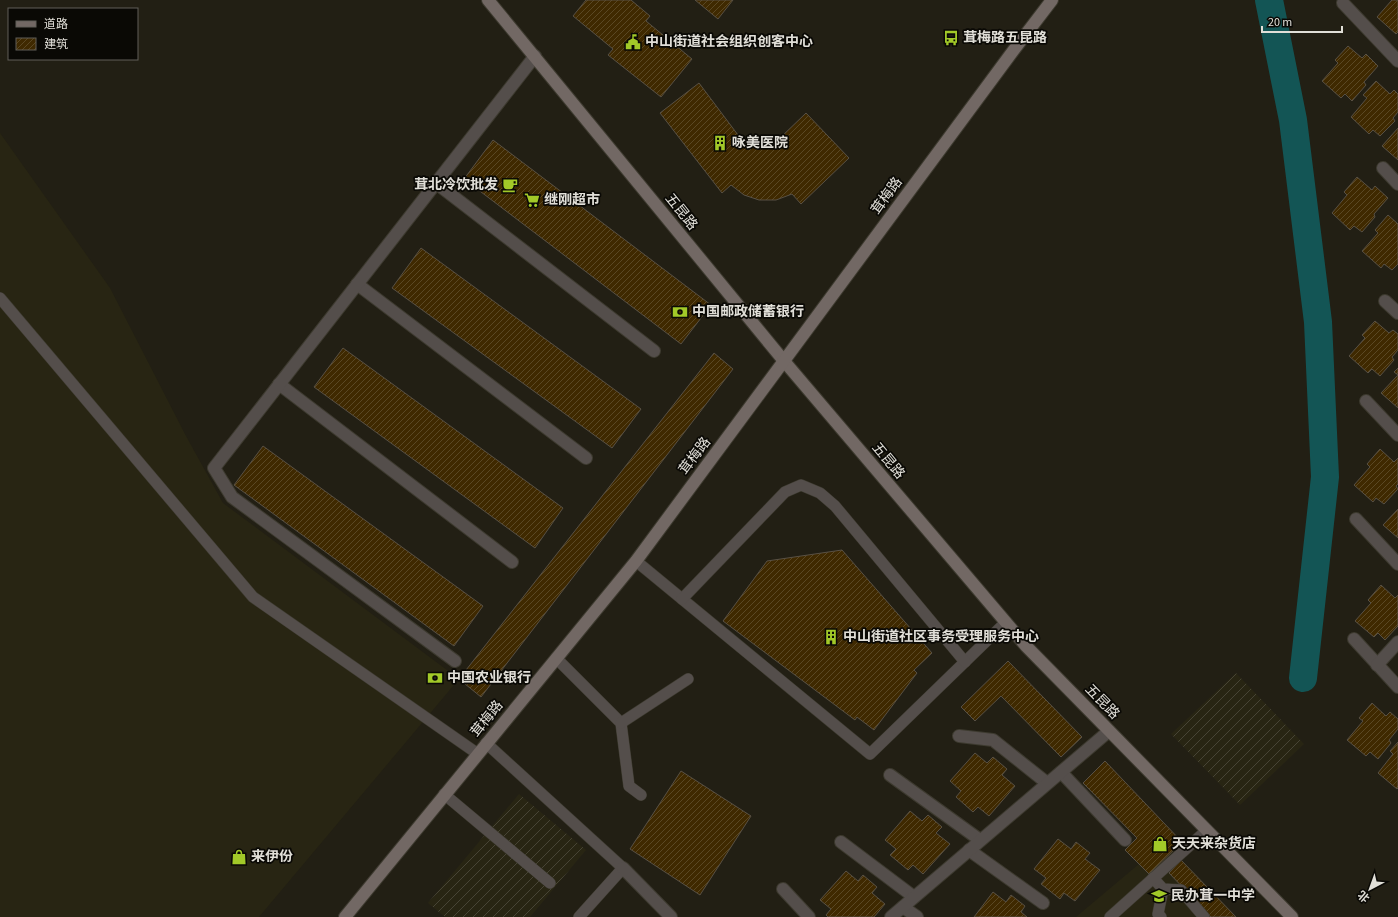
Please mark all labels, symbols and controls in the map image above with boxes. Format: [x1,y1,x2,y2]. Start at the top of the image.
legend [8,8,138,60]
scale bar [1262,8,1342,34]
text: 20 m [1268,14,1292,31]
text: 道路 [44,16,68,33]
place label: 茸梅路五昆路 [963,28,1047,48]
bus stop icon: 茸梅路五昆路 [942,29,960,47]
place label: 中山街道社会组织创客中心 [645,32,813,52]
public building icon: 中山街道社会组织创客中心 [624,33,642,51]
text: 建筑 [44,36,68,53]
place label: 咏美医院 [732,133,788,153]
building icon: 咏美医院 [711,134,729,152]
street label: 茸梅路 [867,173,907,219]
place label: 茸北冷饮批发 [414,175,498,195]
cafe icon: 茸北冷饮批发 [501,176,519,194]
street label: 五昆路 [660,189,702,235]
place label: 继刚超市 [544,190,600,210]
supermarket icon: 继刚超市 [523,191,541,209]
place label: 中国邮政储蓄银行 [692,302,804,322]
bank icon: 中国邮政储蓄银行 [671,303,689,321]
street label: 茸梅路 [674,433,716,479]
street label: 五昆路 [867,438,909,484]
place label: 中山街道社区事务受理服务中心 [843,627,1039,647]
building icon: 中山街道社区事务受理服务中心 [822,628,840,646]
place label: 中国农业银行 [447,668,531,688]
bank icon: 中国农业银行 [426,669,444,687]
street label: 五昆路 [1080,680,1124,724]
street label: 茸梅路 [466,696,508,742]
place label: 天天来杂货店 [1172,834,1256,854]
shop icon: 天天来杂货店 [1151,835,1169,853]
place label: 来伊份 [251,847,293,867]
shop icon: 来伊份 [230,848,248,866]
north arrow [1350,869,1390,909]
place label: 民办茸一中学 [1171,886,1255,906]
school or university icon: 民办茸一中学 [1150,887,1168,905]
text: 北 [1355,887,1373,905]

